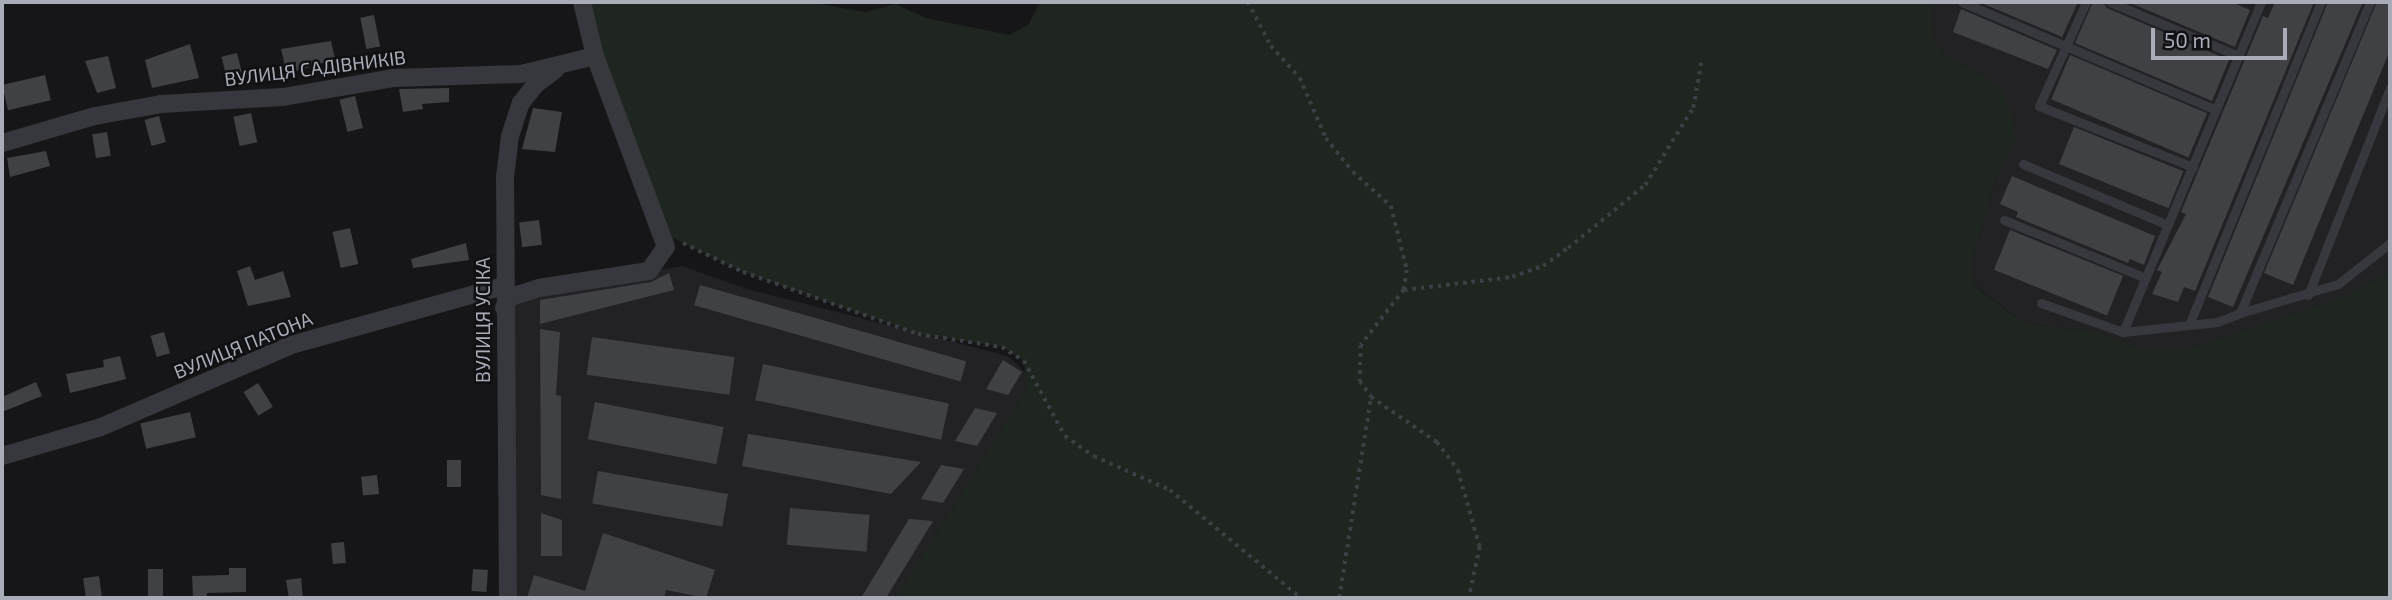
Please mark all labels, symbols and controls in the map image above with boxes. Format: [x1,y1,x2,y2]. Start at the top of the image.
scale bar [2154,14,2290,58]
text: 50 m [2164,27,2211,52]
street label: ВУЛИЦЯ САДІВНИКІВ [223,46,407,90]
street label: ВУЛИЦЯ УСІКА [472,257,494,383]
street label: ВУЛИЦЯ ПАТОНА [170,307,316,383]

